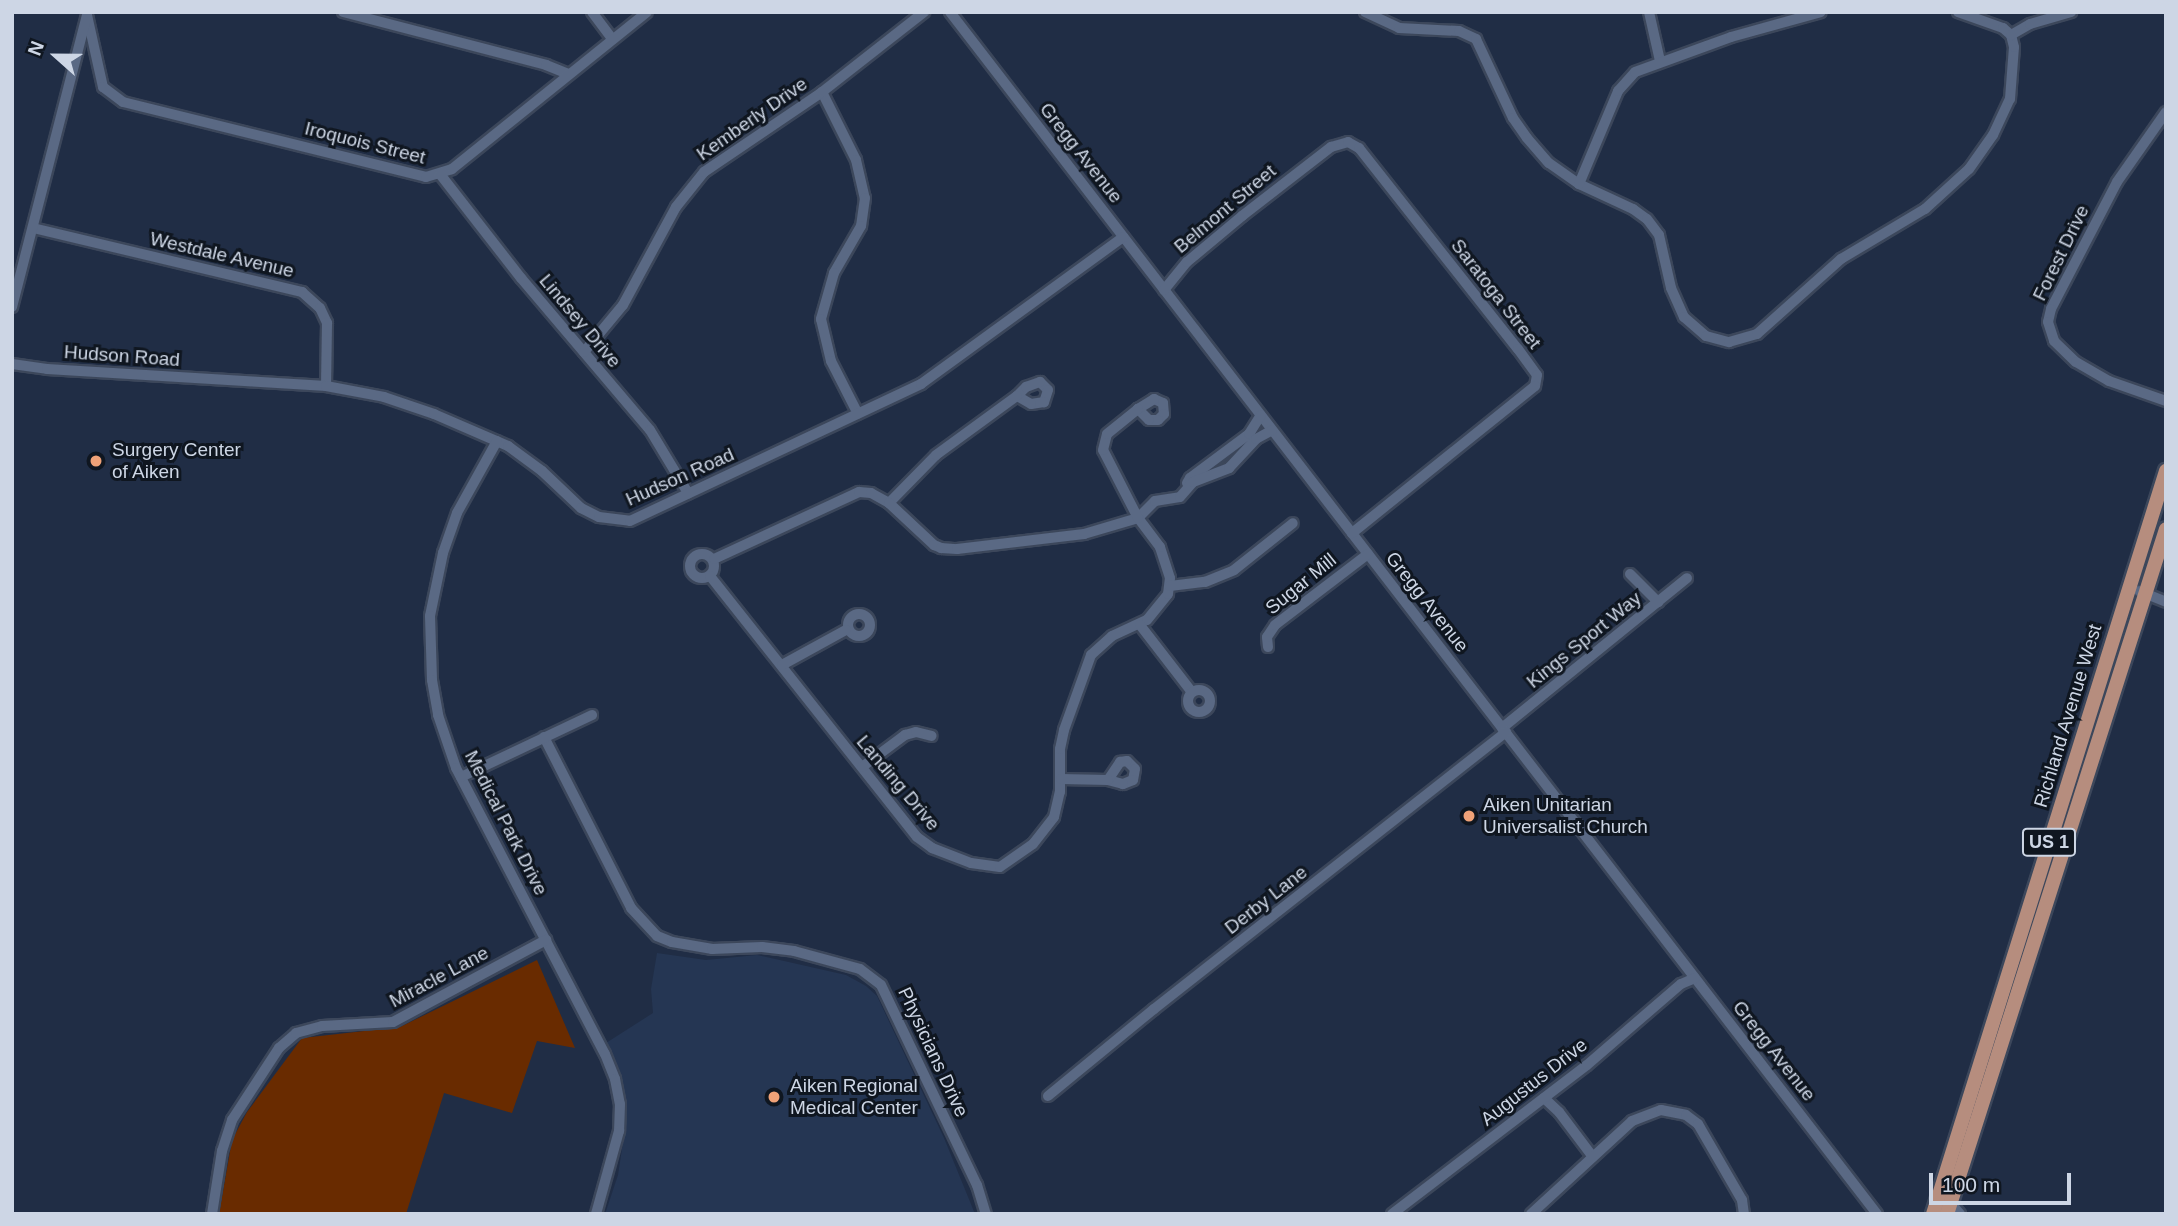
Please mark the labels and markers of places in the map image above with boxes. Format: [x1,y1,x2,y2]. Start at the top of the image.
place label: Surgery Center of Aiken [112,439,241,483]
marker: Surgery Center of Aiken [86,451,106,471]
place label: Aiken Unitarian Universalist Church [1483,794,1648,838]
marker: Aiken Unitarian Universalist Church [1461,808,1477,824]
place label: Aiken Regional Medical Center [790,1075,918,1119]
marker: Aiken Regional Medical Center [764,1087,784,1107]

